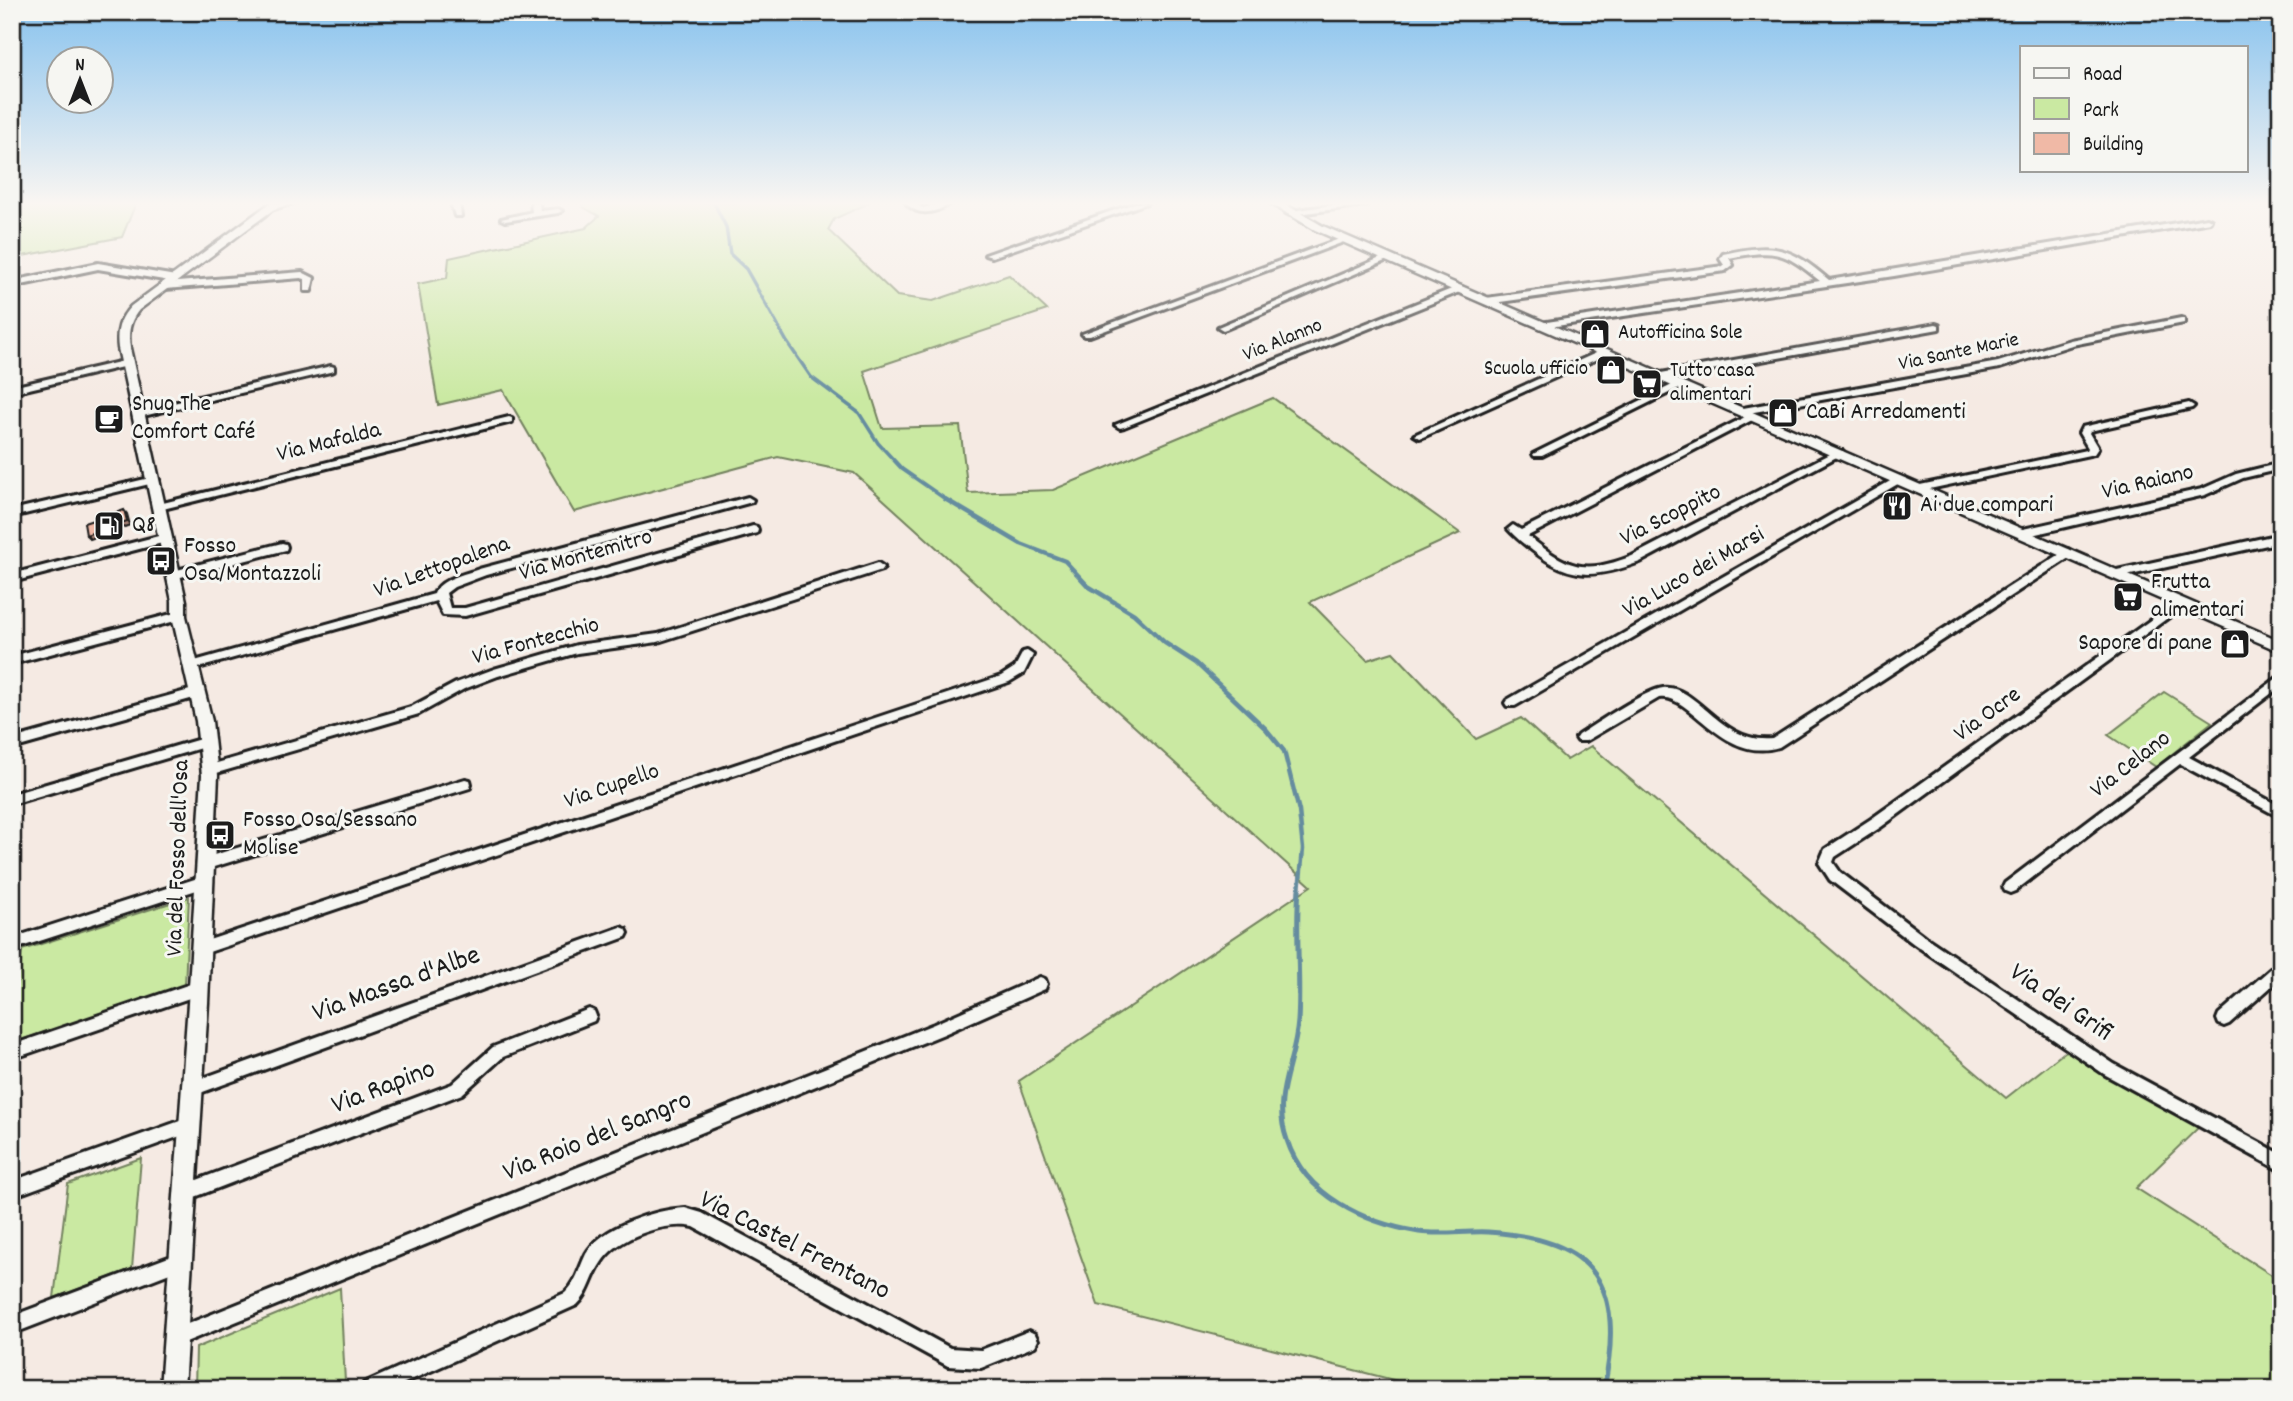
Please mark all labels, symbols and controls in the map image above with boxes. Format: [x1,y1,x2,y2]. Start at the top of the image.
north arrow [46,46,116,116]
legend [2020,46,2248,172]
text: N [75,53,85,80]
text: Road [2083,61,2122,91]
text: Park [2083,97,2119,127]
text: Building [2083,131,2143,161]
street label: Via Alanno [1239,311,1327,371]
shop icon: Autofficina Sole [1578,317,1612,351]
place label: Autofficina Sole [1618,319,1743,349]
street label: Via Sante Marie [1896,326,2022,380]
shop icon: Scuola ufficio [1594,353,1628,387]
place label: Scuola ufficio [1484,355,1588,385]
place label: Tutto casa alimentari [1670,357,1755,411]
supermarket icon: Tutto casa alimentari [1630,367,1664,401]
place label: Snug The Comfort Café [132,388,255,450]
shop icon: CaBi Arredamenti [1766,396,1800,430]
place label: CaBi Arredamenti [1806,396,1966,430]
cafe icon: Snug The Comfort Café [92,402,126,436]
street label: Via Mafalda [273,414,385,472]
street label: Via Raiano [2099,456,2197,510]
street label: Via Scoppito [1614,476,1728,556]
restaurant icon: Ai due compari [1880,489,1914,523]
place label: Ai due compari [1920,489,2053,523]
fuel station icon: Q8 [92,509,126,543]
place label: Q8 [132,509,156,543]
street label: Via Luco dei Marsi [1617,519,1771,627]
street label: Via Montemitro [515,521,657,591]
street label: Via Lettopalena [369,527,515,608]
place label: Fosso Osa/Montazzoli [184,530,321,592]
bus stop icon: Fosso Osa/Montazzoli [144,544,178,578]
place label: Frutta alimentari [2151,566,2244,628]
supermarket icon: Frutta alimentari [2111,580,2145,614]
street label: Via Fontecchio [469,609,603,675]
place label: Sapore di pane [2078,627,2212,661]
shop icon: Sapore di pane [2218,627,2252,661]
street label: Via Ocre [1947,679,2029,751]
street label: Via Celano [2084,723,2178,807]
street label: Via Cupello [560,755,664,819]
street label: Via del Fosso dell'Osa [159,758,199,957]
place label: Fosso Osa/Sessano Molise [243,804,417,866]
bus stop icon: Fosso Osa/Sessano Molise [203,818,237,852]
street label: Via Massa d'Albe [308,937,486,1035]
street label: Via dei Grifi [2000,955,2120,1054]
street label: Via Rapino [326,1051,442,1127]
street label: Via Roio del Sangro [498,1082,698,1194]
street label: Via Castel Frentano [692,1182,896,1312]

